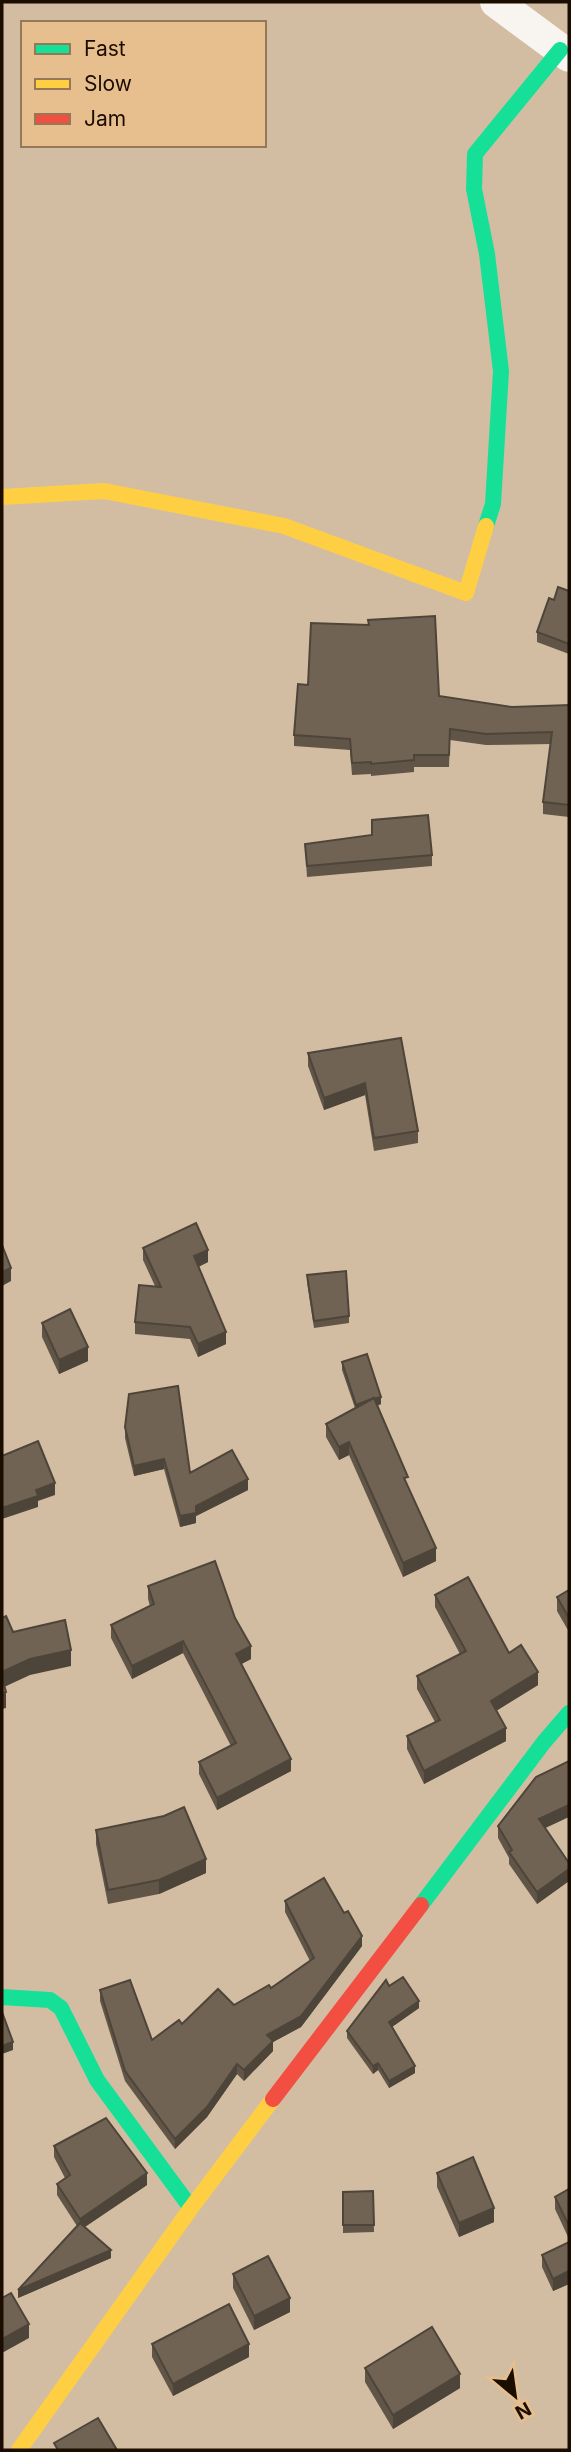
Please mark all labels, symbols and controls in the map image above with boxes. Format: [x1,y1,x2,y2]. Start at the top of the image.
legend [21,21,266,147]
text: Fast [84,36,126,61]
text: Slow [84,71,132,96]
text: Jam [84,106,126,131]
north arrow [480,2361,550,2431]
text: N [511,2397,535,2424]

